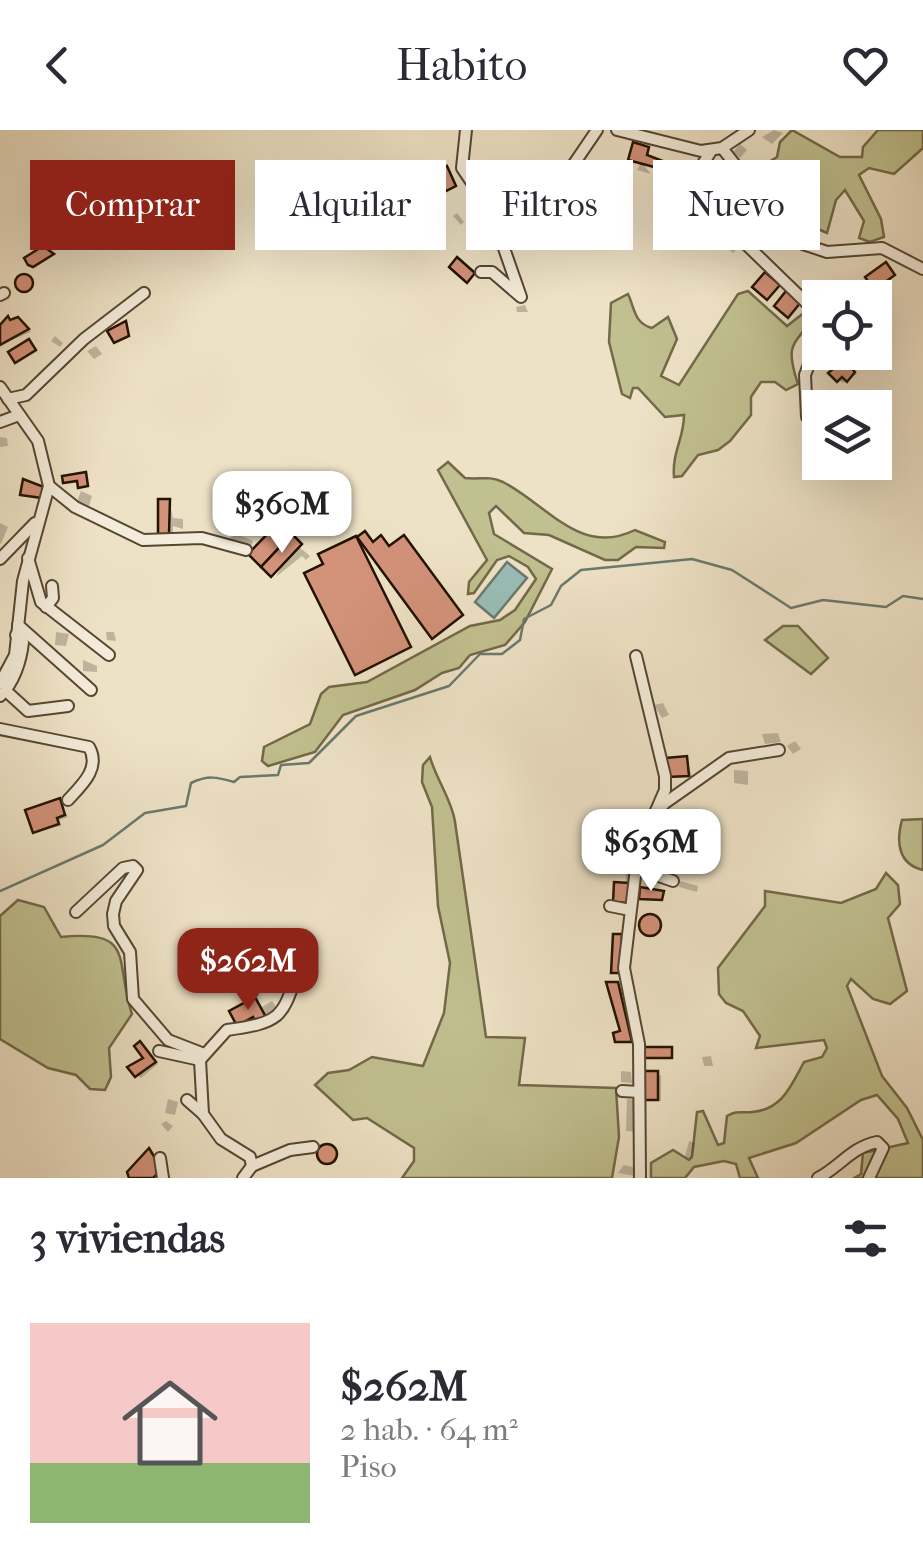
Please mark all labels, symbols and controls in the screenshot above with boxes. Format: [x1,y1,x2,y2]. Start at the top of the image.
icon: back [30,38,85,93]
icon: heart [838,38,893,93]
text: Habito [396,39,527,92]
chip: Comprar [30,160,235,250]
chip: Alquilar [255,160,446,250]
chip: Filtros [466,160,633,250]
chip: Nuevo [653,160,820,250]
map controls [802,280,892,480]
button: locate [802,280,892,370]
button: layers [802,390,892,480]
pin: $360M [212,471,352,556]
text: $360M [235,485,330,522]
pin: $636M [581,809,721,894]
text: $636M [604,823,698,860]
pin: $262M [178,928,318,1013]
text: $262M [199,942,297,979]
icon: filters [838,1211,893,1266]
text: 3 viviendas [30,1214,225,1263]
text: $262M [340,1362,467,1411]
icon: home [110,1363,230,1483]
text: 2 hab. · 64 m² [340,1411,518,1448]
text: Piso [340,1448,397,1485]

